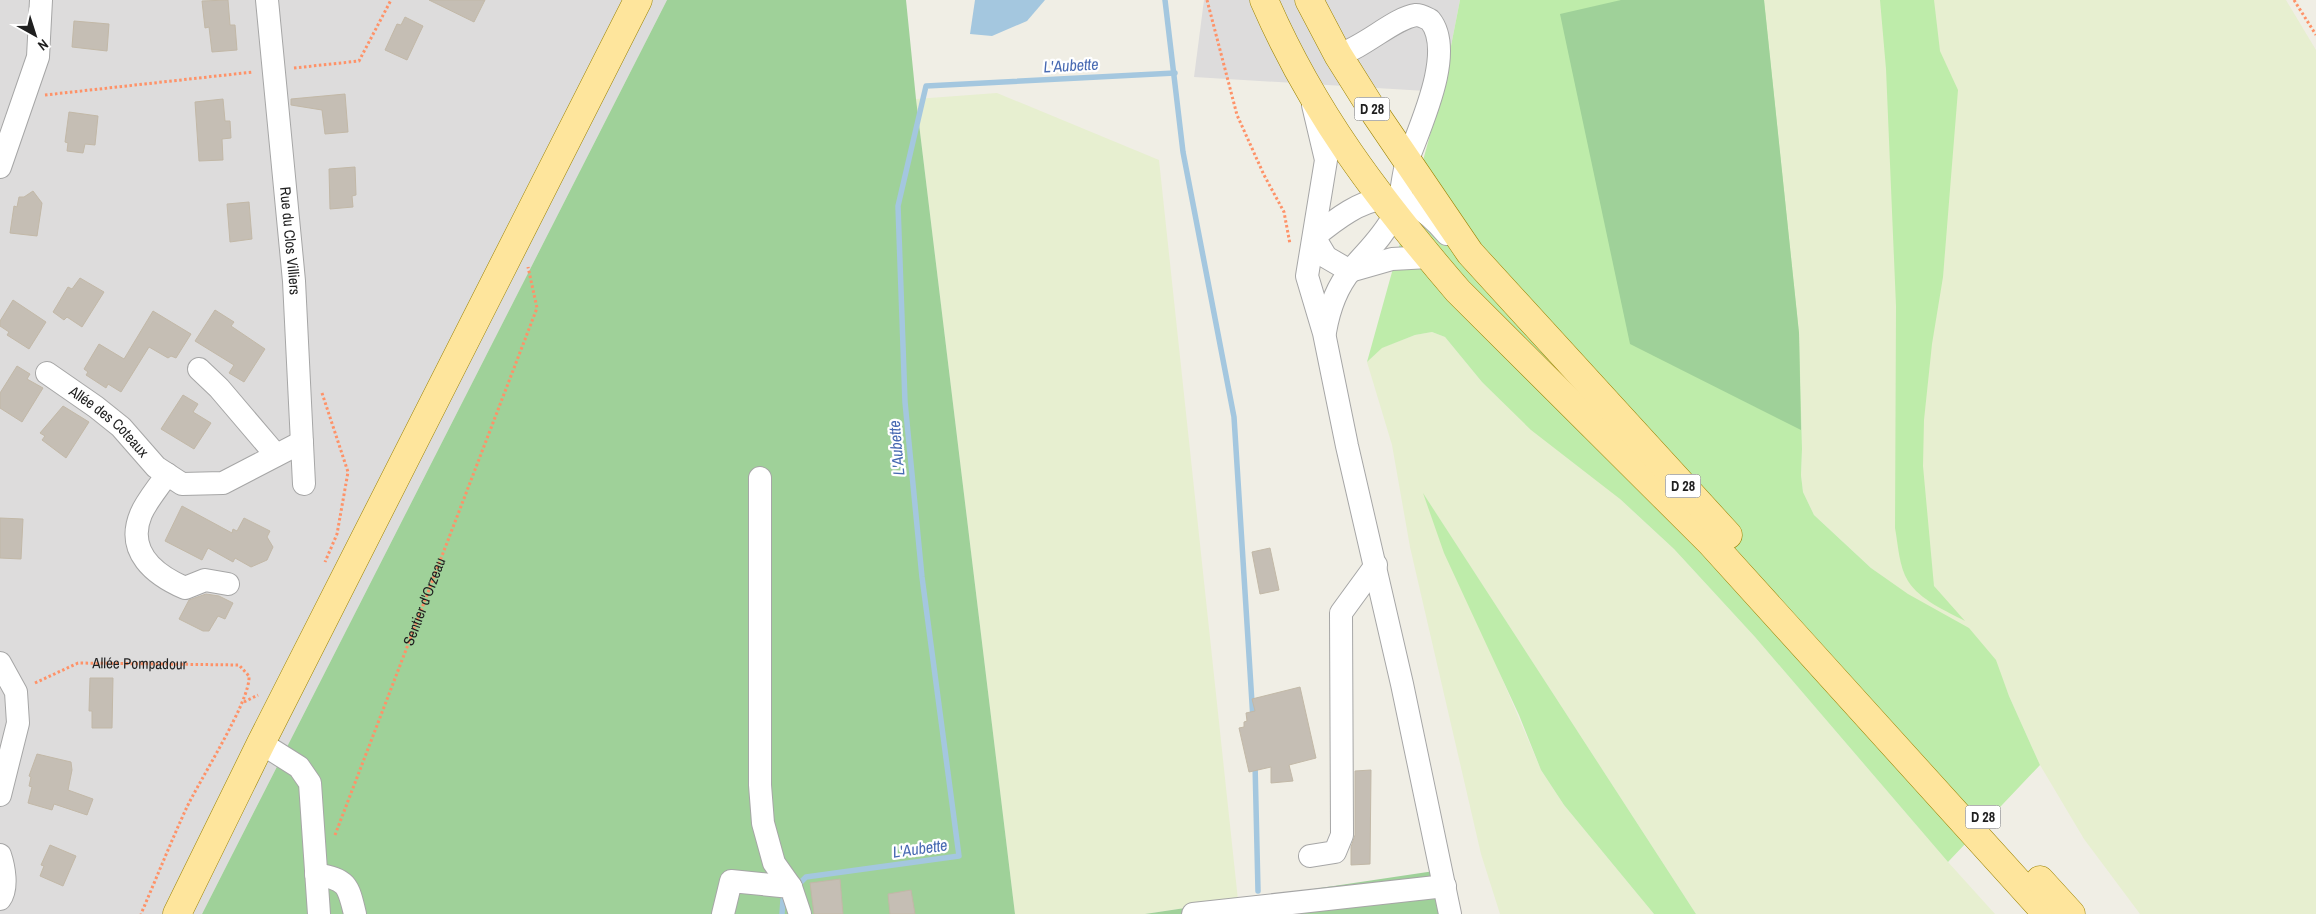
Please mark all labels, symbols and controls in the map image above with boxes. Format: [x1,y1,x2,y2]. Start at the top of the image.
north arrow [10,10,60,60]
text: N [34,35,52,55]
water label: L'Aubette [1043,53,1099,77]
road number: D 28 [1354,98,1390,120]
street label: Rue du Clos Villiers [275,186,306,295]
street label: Allée des Coteaux [64,380,154,462]
water label: L'Aubette [883,420,909,476]
road number: D 28 [1666,474,1700,498]
street label: Sentier d'Orzeau [398,554,450,648]
street label: Allée Pompadour [91,652,187,674]
road number: D 28 [1966,806,2000,829]
water label: L'Aubette [891,833,949,863]

